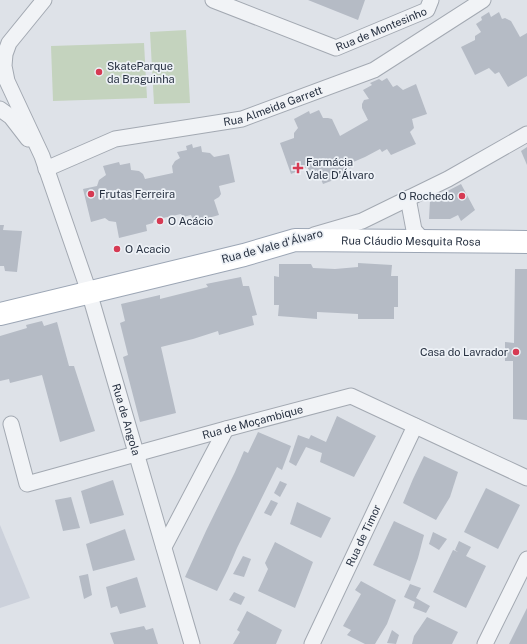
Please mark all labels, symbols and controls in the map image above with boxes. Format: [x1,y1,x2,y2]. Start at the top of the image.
street label: Rua de Montesinho [334,5,428,53]
place label: SkateParque da Braguinha [107,60,175,85]
marker: SkateParque da Braguinha [94,67,104,77]
street label: Rua Almeida Garrett [222,84,324,128]
place label: Farmácia Vale D'Álvaro [306,156,374,181]
marker: Farmácia Vale D'Álvaro [293,163,303,173]
place label: Frutas Ferreira [99,188,175,200]
marker: Frutas Ferreira [86,189,96,199]
place label: O Rochedo [399,190,454,202]
marker: O Rochedo [457,191,467,201]
place label: O Acácio [168,215,213,227]
marker: O Acácio [155,216,165,226]
street label: Rua de Vale d'Álvaro [220,226,324,265]
street label: Rua Cláudio Mesquita Rosa [341,234,481,248]
place label: O Acacio [125,243,170,255]
marker: O Acacio [112,244,122,254]
place label: Casa do Lavrador [420,346,508,358]
marker: Casa do Lavrador [511,347,521,357]
street label: Rua de Angola [110,382,142,457]
street label: Rua de Moçambique [201,403,304,441]
street label: Rua de Timor [343,503,383,568]

